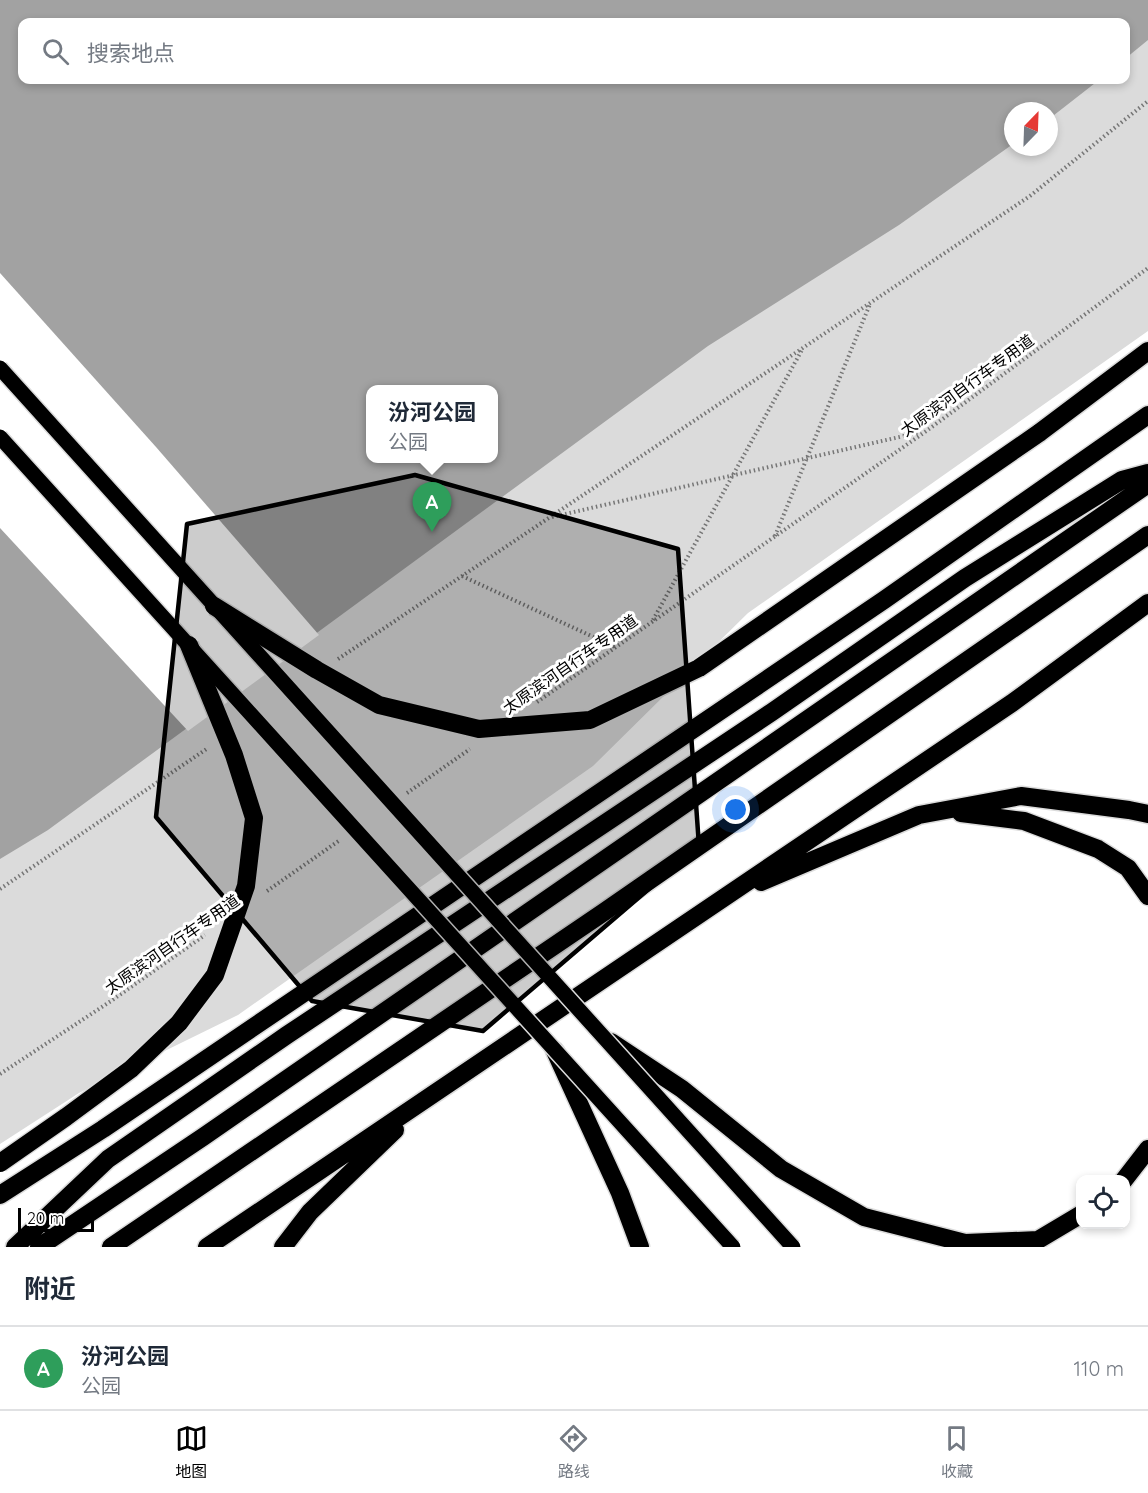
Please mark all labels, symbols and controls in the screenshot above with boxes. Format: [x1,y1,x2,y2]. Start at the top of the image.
search box [18,18,1130,84]
icon: search [39,35,72,68]
text: 搜索地点 [87,39,175,67]
north arrow [1004,102,1058,156]
street label: 太原滨河自行车专用道 [896,330,1038,440]
popup [366,385,498,463]
text: 汾河公园 [388,398,476,426]
text: 公园 [388,429,428,454]
pin: A [412,482,452,532]
street label: 太原滨河自行车专用道 [499,610,641,718]
your location [721,795,750,824]
street label: 太原滨河自行车专用道 [101,890,243,998]
map controls [1076,1175,1130,1229]
button: locate [1076,1175,1130,1229]
scale bar [18,1205,94,1232]
text: 20 m [27,1208,64,1228]
text: 附近 [24,1272,76,1305]
text: 汾河公园 [81,1342,169,1370]
text: A [37,1356,50,1381]
text: 110 m [1074,1356,1124,1381]
text: 公园 [81,1373,121,1398]
tab: 地图 [175,1422,208,1482]
tab: 路线 [557,1422,590,1482]
tab: 收藏 [940,1422,973,1482]

